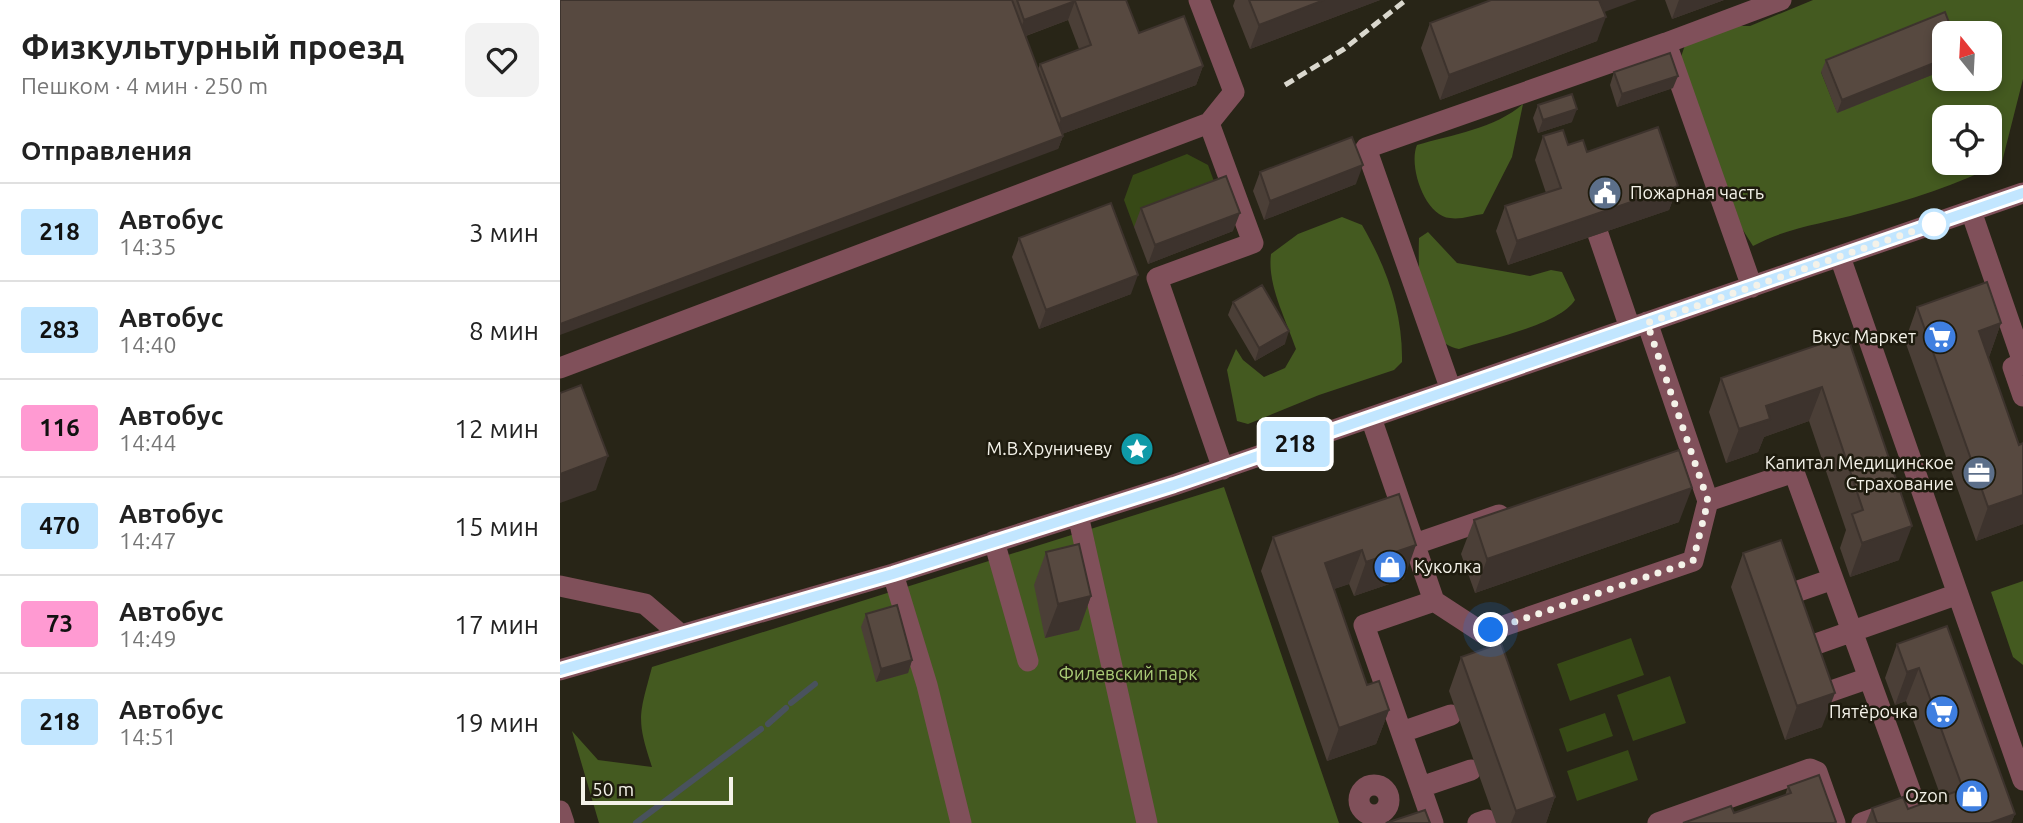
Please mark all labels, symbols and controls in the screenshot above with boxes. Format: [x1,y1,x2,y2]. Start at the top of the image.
north arrow [1932,21,2002,91]
map controls [1932,21,2002,175]
button: heart [465,23,539,97]
text: Физкультурный проезд [21,28,404,65]
text: Пешком · 4 мин · 250 m [21,73,268,98]
button: locate [1932,105,2002,175]
text: Отправления [21,136,192,165]
public building icon: Пожарная часть [1586,174,1624,212]
place label: Пожарная часть [1630,182,1764,202]
text: Автобус [119,205,223,234]
unlabelled marker [1919,209,1949,239]
text: 218 [39,218,80,245]
text: 3 мин [469,218,539,247]
text: 14:35 [119,234,177,259]
text: Автобус [119,303,223,332]
text: 283 [39,316,80,343]
text: 8 мин [469,316,539,345]
supermarket icon: Вкус Маркет [1921,318,1959,356]
place label: Вкус Маркет [1812,326,1916,346]
text: 14:40 [119,332,177,357]
text: Автобус [119,401,223,430]
text: 116 [39,414,80,441]
text: 12 мин [454,414,539,443]
line badge: 218 [1255,421,1335,467]
text: 14:44 [119,430,177,455]
place icon: М.В.Хруничеву [1118,430,1156,468]
text: 218 [1275,430,1315,457]
place label: М.В.Хруничеву [986,438,1112,458]
place label: Капитал Медицинское Страхование [1765,452,1954,493]
office icon: Капитал Медицинское Страхование [1960,454,1998,492]
text: Автобус [119,499,223,528]
text: 470 [39,512,80,539]
text: 15 мин [454,512,539,541]
text: 14:47 [119,528,177,553]
shop icon: Куколка [1371,548,1409,586]
place label: Куколка [1414,556,1481,576]
text: Автобус [119,597,223,626]
text: 73 [46,610,73,637]
text: 17 мин [454,610,539,639]
your location [1473,612,1508,647]
text: 14:49 [119,626,177,651]
park label: Филевский парк [1058,663,1198,683]
supermarket icon: Пятёрочка [1923,693,1961,731]
text: Автобус [119,695,223,724]
place label: Пятёрочка [1829,701,1918,721]
text: 218 [39,708,80,735]
text: 19 мин [454,708,539,737]
text: 14:51 [119,724,177,749]
scale bar [581,774,733,806]
shop icon: Ozon [1953,777,1991,815]
text: 50 m [592,778,634,800]
place label: Ozon [1905,785,1948,805]

